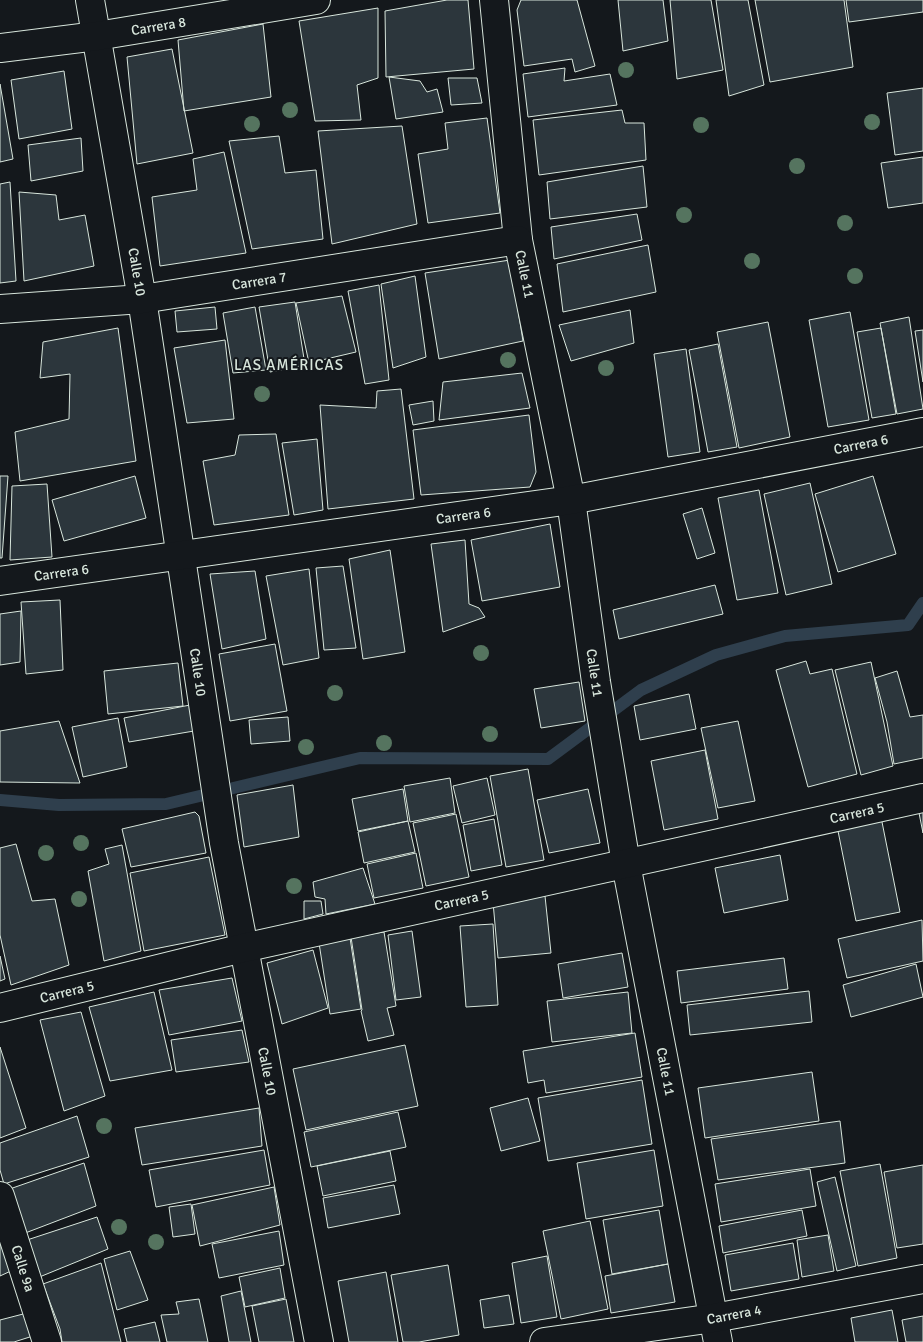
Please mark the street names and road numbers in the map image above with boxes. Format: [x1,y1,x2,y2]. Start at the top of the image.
street label: Carrera 8 [130,13,187,39]
street label: Calle 10 [125,246,150,297]
street label: Calle 11 [512,249,538,300]
street label: Carrera 7 [231,268,288,293]
street label: Carrera 6 [832,430,890,458]
street label: Carrera 6 [435,503,492,528]
street label: Carrera 6 [33,560,90,585]
street label: Calle 10 [186,647,210,698]
street label: Calle 11 [583,648,607,698]
street label: Carrera 5 [828,798,886,827]
street label: Carrera 5 [433,886,490,914]
street label: Carrera 5 [38,977,96,1006]
street label: Calle 10 [255,1046,280,1097]
street label: Calle 11 [653,1046,679,1097]
street label: Calle 9a [8,1243,39,1294]
street label: Carrera 4 [706,1301,763,1327]

